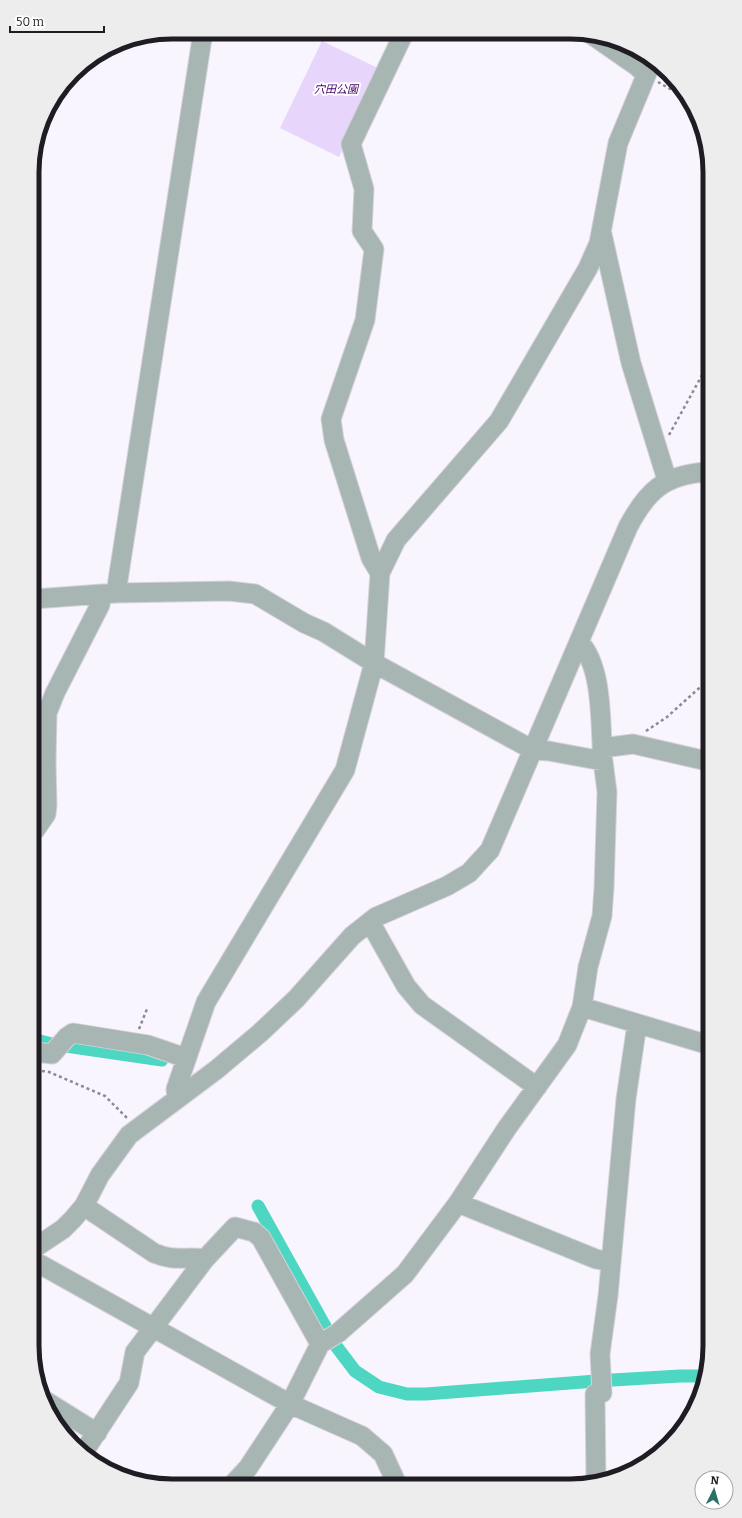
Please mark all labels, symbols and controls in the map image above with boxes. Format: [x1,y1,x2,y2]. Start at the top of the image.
scale bar [10,8,104,34]
text: 50 m [16,15,45,29]
park label: 穴田公園 [314,83,360,96]
north arrow [694,1470,734,1510]
text: N [710,1474,720,1487]

